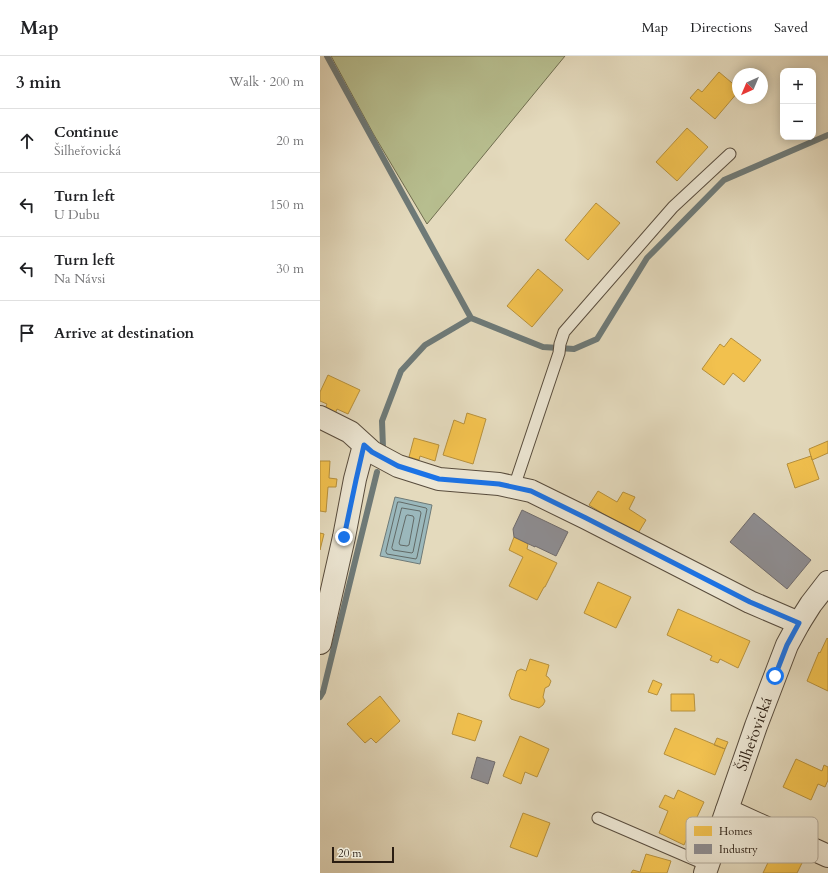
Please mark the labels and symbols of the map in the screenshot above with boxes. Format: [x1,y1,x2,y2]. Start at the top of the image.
north arrow [732,68,768,104]
route end [335,528,353,546]
route start [766,667,784,685]
street label: Šilheřovická [731,694,777,774]
legend [686,817,818,863]
text: Homes [719,824,752,839]
text: Industry [719,842,758,857]
scale bar [332,845,394,864]

